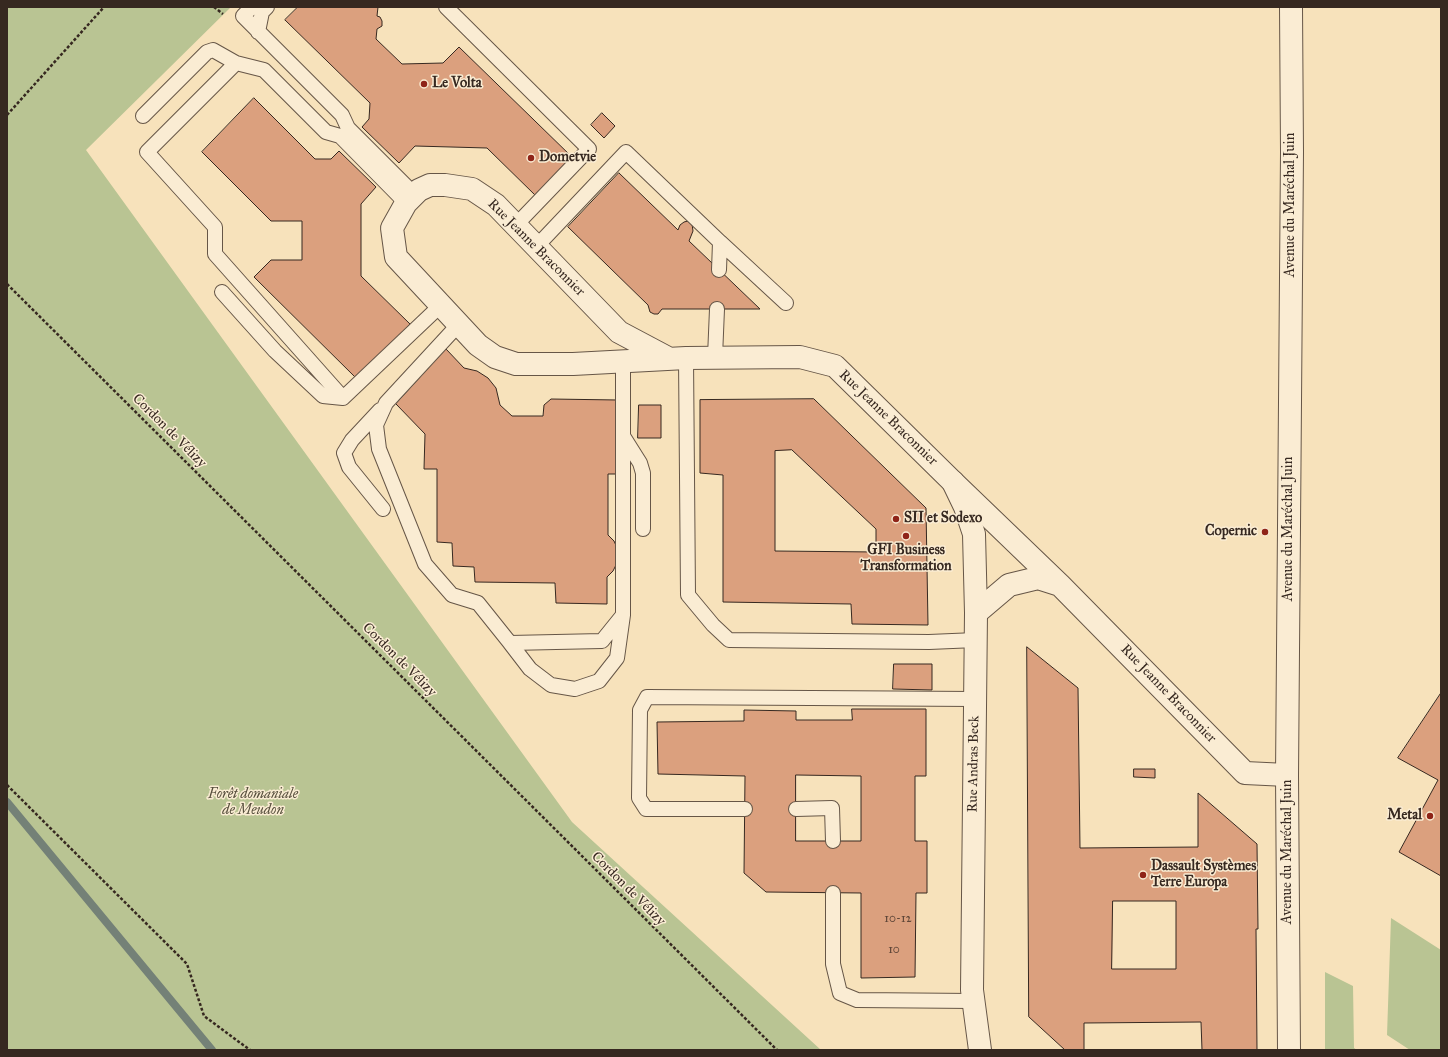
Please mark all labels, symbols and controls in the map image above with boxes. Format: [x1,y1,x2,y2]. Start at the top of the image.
place label: Le Volta [432,76,482,92]
marker: Le Volta [419,79,429,89]
street label: Avenue du Maréchal Juin [1283,133,1299,277]
place label: Dometvie [539,150,596,166]
marker: Dometvie [526,153,536,163]
street label: Rue Jeanne Braconnier [484,196,588,300]
street label: Rue Jeanne Braconnier [835,367,941,469]
street label: Cordon de Vélizy [128,390,210,472]
street label: Avenue du Maréchal Juin [1281,457,1297,601]
place label: SII et Sodexo [904,511,982,527]
marker: SII et Sodexo [891,514,901,524]
place label: Copernic [1205,524,1257,540]
marker: Copernic [1260,527,1270,537]
marker: GFI Business Transformation [901,531,911,541]
place label: GFI Business Transformation [860,543,952,576]
street label: Cordon de Vélizy [358,619,440,701]
street label: Rue Jeanne Braconnier [1117,641,1219,747]
street label: Rue Andras Beck [965,715,983,813]
street label: Avenue du Maréchal Juin [1280,780,1296,924]
park label: Forêt domaniale de Meudon [208,787,298,820]
place label: Metal [1387,808,1422,824]
marker: Metal [1425,811,1435,821]
street label: Cordon de Vélizy [587,848,669,930]
place label: Dassault Systèmes Terre Europa [1151,859,1256,892]
marker: Dassault Systèmes Terre Europa [1138,870,1148,880]
house number: 10-12 [884,912,912,926]
house number: 10 [888,943,900,957]

